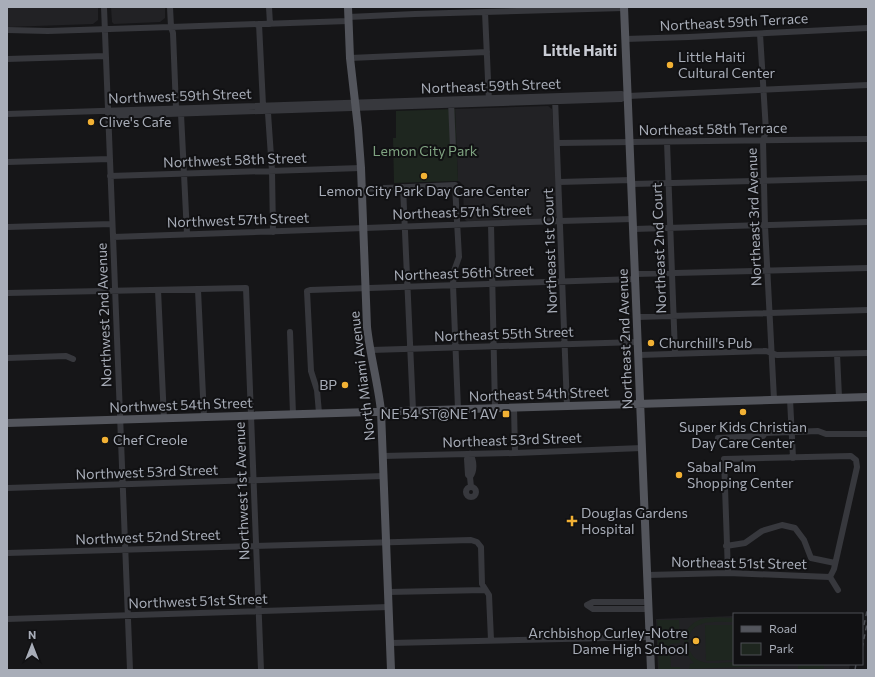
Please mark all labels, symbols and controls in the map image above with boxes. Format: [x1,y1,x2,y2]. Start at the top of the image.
street label: Northeast 59th Terrace [659,9,809,34]
district label: Little Haiti [543,41,617,59]
place label: Little Haiti Cultural Center [678,48,776,81]
marker: Little Haiti Cultural Center [665,60,675,70]
street label: Northeast 59th Street [421,75,562,96]
street label: Northwest 59th Street [108,84,252,107]
place label: Clive's Cafe [99,113,171,130]
marker: Clive's Cafe [86,117,96,127]
street label: Northeast 58th Terrace [639,119,787,138]
park label: Lemon City Park [373,142,478,159]
street label: Northwest 58th Street [163,148,307,171]
street label: Northeast 3rd Avenue [743,148,764,287]
marker: Lemon City Park Day Care Center [419,171,429,181]
place label: Lemon City Park Day Care Center [319,182,530,199]
street label: Northeast 2nd Court [648,182,669,314]
street label: Northeast 1st Court [539,188,560,314]
street label: Northeast 57th Street [392,201,532,222]
street label: Northwest 57th Street [166,209,310,230]
street label: Northwest 2nd Avenue [92,243,115,387]
street label: Northeast 56th Street [394,262,535,283]
street label: Northeast 2nd Avenue [614,268,635,410]
street label: North Miami Avenue [345,310,378,442]
street label: Northeast 55th Street [434,323,574,344]
place label: Churchill's Pub [659,334,752,351]
marker: Churchill's Pub [646,338,656,348]
place label: BP [319,376,337,393]
marker: BP [340,380,350,390]
street label: Northeast 54th Street [469,383,610,404]
street label: Northwest 54th Street [109,393,253,416]
place label: NE 54 ST@NE 1 AV [381,405,498,422]
marker: Super Kids Christian Day Care Center [738,407,748,417]
marker: NE 54 ST@NE 1 AV [501,409,511,419]
place label: Super Kids Christian Day Care Center [679,418,807,451]
street label: Northwest 1st Avenue [231,421,252,561]
street label: Northeast 53rd Street [442,429,582,450]
place label: Chef Creole [113,431,188,448]
marker: Chef Creole [100,435,110,445]
place label: Sabal Palm Shopping Center [687,458,794,491]
street label: Northwest 53rd Street [75,461,219,482]
marker: Sabal Palm Shopping Center [674,470,684,480]
place label: Douglas Gardens Hospital [581,504,688,537]
marker: Douglas Gardens Hospital [566,515,578,527]
street label: Northwest 52nd Street [75,525,221,548]
street label: Northeast 51st Street [671,553,807,572]
street label: Northwest 51st Street [128,590,268,611]
legend [733,613,863,665]
text: Road [769,621,797,635]
place label: Archbishop Curley-Notre Dame High School [528,624,688,657]
north arrow [12,625,52,665]
text: N [28,628,36,641]
marker: Archbishop Curley-Notre Dame High School [691,636,701,646]
text: Park [769,641,795,655]

